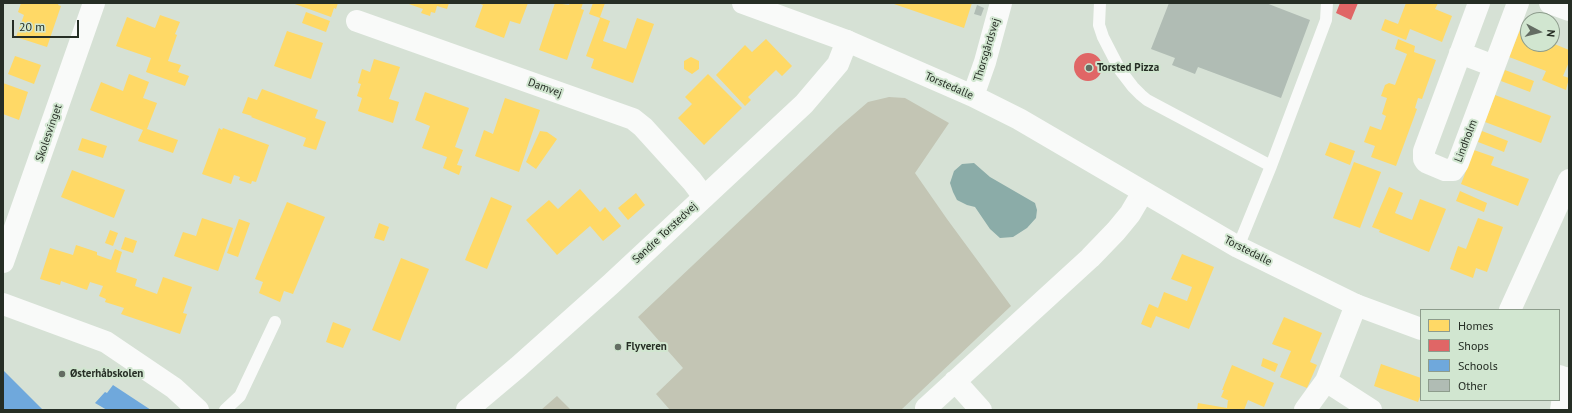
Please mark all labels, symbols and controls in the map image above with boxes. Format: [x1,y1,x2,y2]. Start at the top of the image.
scale bar [14,12,81,38]
north arrow [1520,12,1560,52]
street label: Thorsgårdsvej [971,17,1003,83]
text: 20 m [19,19,45,34]
text: N [1544,29,1558,38]
place label: Torsted Pizza [1097,61,1159,75]
marker: Torsted Pizza [1084,63,1094,73]
street label: Torstedalle [923,69,975,103]
street label: Damvej [526,76,564,100]
street label: Skolesvinget [33,103,65,163]
street label: Lindholm [1452,118,1480,164]
street label: Søndre Torstedvej [630,200,700,266]
street label: Torstedalle [1222,233,1274,269]
legend [1420,309,1560,401]
text: Homes [1458,318,1493,333]
text: Shops [1458,338,1489,353]
place label: Flyveren [626,340,667,354]
marker: Flyveren [613,342,623,352]
text: Schools [1458,358,1498,373]
place label: Østerhåbskolen [70,367,143,381]
marker: Østerhåbskolen [57,369,67,379]
text: Other [1458,378,1487,393]

